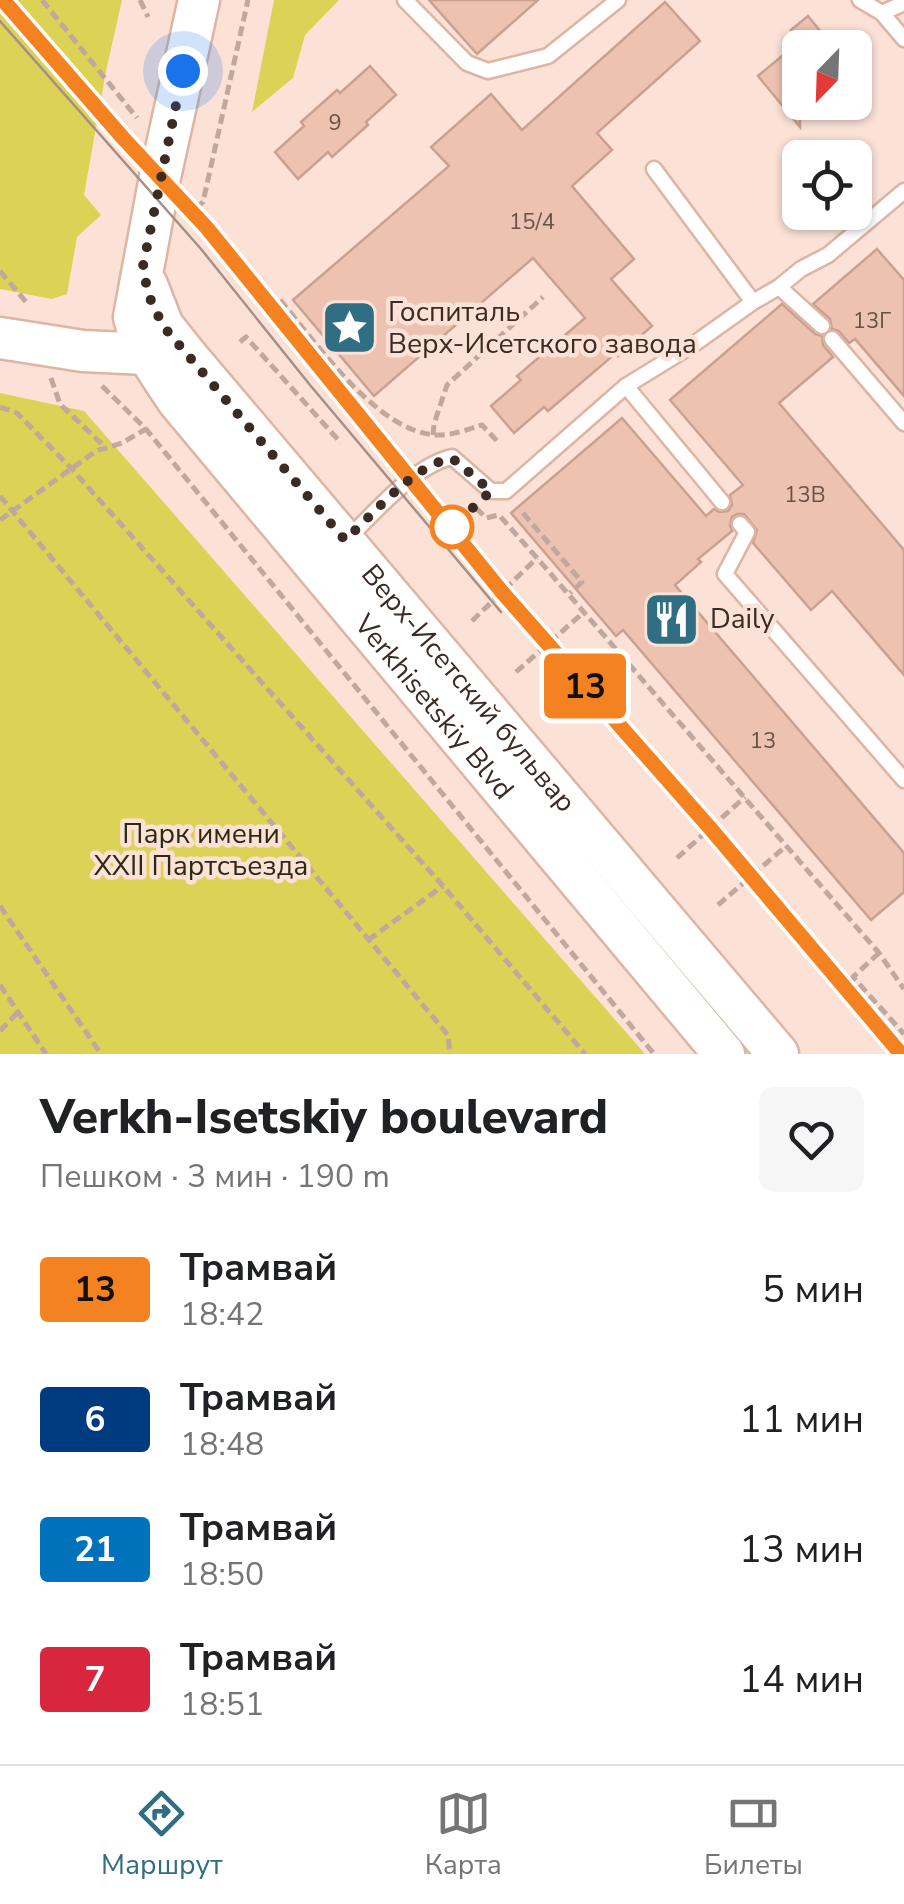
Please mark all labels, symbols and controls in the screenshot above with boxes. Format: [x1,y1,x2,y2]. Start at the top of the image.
north arrow [782,30,872,120]
map controls [782,30,872,230]
your location [158,46,208,96]
house number: 9 [328,108,342,138]
button: locate [782,140,872,230]
house number: 15/4 [509,207,555,237]
place label: Госпиталь Верх-Исетского завода [388,293,697,363]
place icon: Госпиталь Верх-Исетского завода [319,298,379,358]
house number: 13Г [853,306,891,336]
house number: 13В [784,480,826,510]
unlabelled marker [431,506,473,548]
street label: Верх-Исетский бульвар [353,557,584,820]
restaurant icon: Daily [641,589,701,649]
place label: Daily [710,600,775,638]
street label: Verkhisetskiy Blvd [345,606,522,808]
line badge: 13 [540,654,630,718]
text: 13 [564,663,606,710]
house number: 13 [750,726,776,756]
park label: Парк имени XXII Партсъезда [94,815,308,885]
text: Verkh-Isetskiy boulevard [40,1084,608,1150]
button: heart [759,1087,864,1192]
text: Пешком · 3 мин · 190 m [40,1155,390,1198]
text: Трамвай [180,1242,337,1293]
text: 5 мин [762,1264,864,1315]
text: 13 [74,1266,116,1313]
text: 18:42 [180,1293,264,1336]
text: Трамвай [180,1372,337,1423]
text: 11 мин [739,1394,864,1445]
text: 6 [84,1396,106,1443]
text: 18:48 [180,1423,264,1466]
text: Трамвай [180,1502,337,1553]
text: 13 мин [739,1524,864,1575]
text: 21 [74,1526,116,1573]
text: 18:50 [180,1553,264,1596]
text: Трамвай [180,1632,337,1683]
text: 14 мин [739,1654,864,1705]
text: 7 [84,1656,106,1703]
text: 18:51 [180,1683,264,1726]
tab: Маршрут [101,1786,223,1884]
tab: Карта [425,1786,502,1884]
tab: Билеты [704,1786,803,1884]

